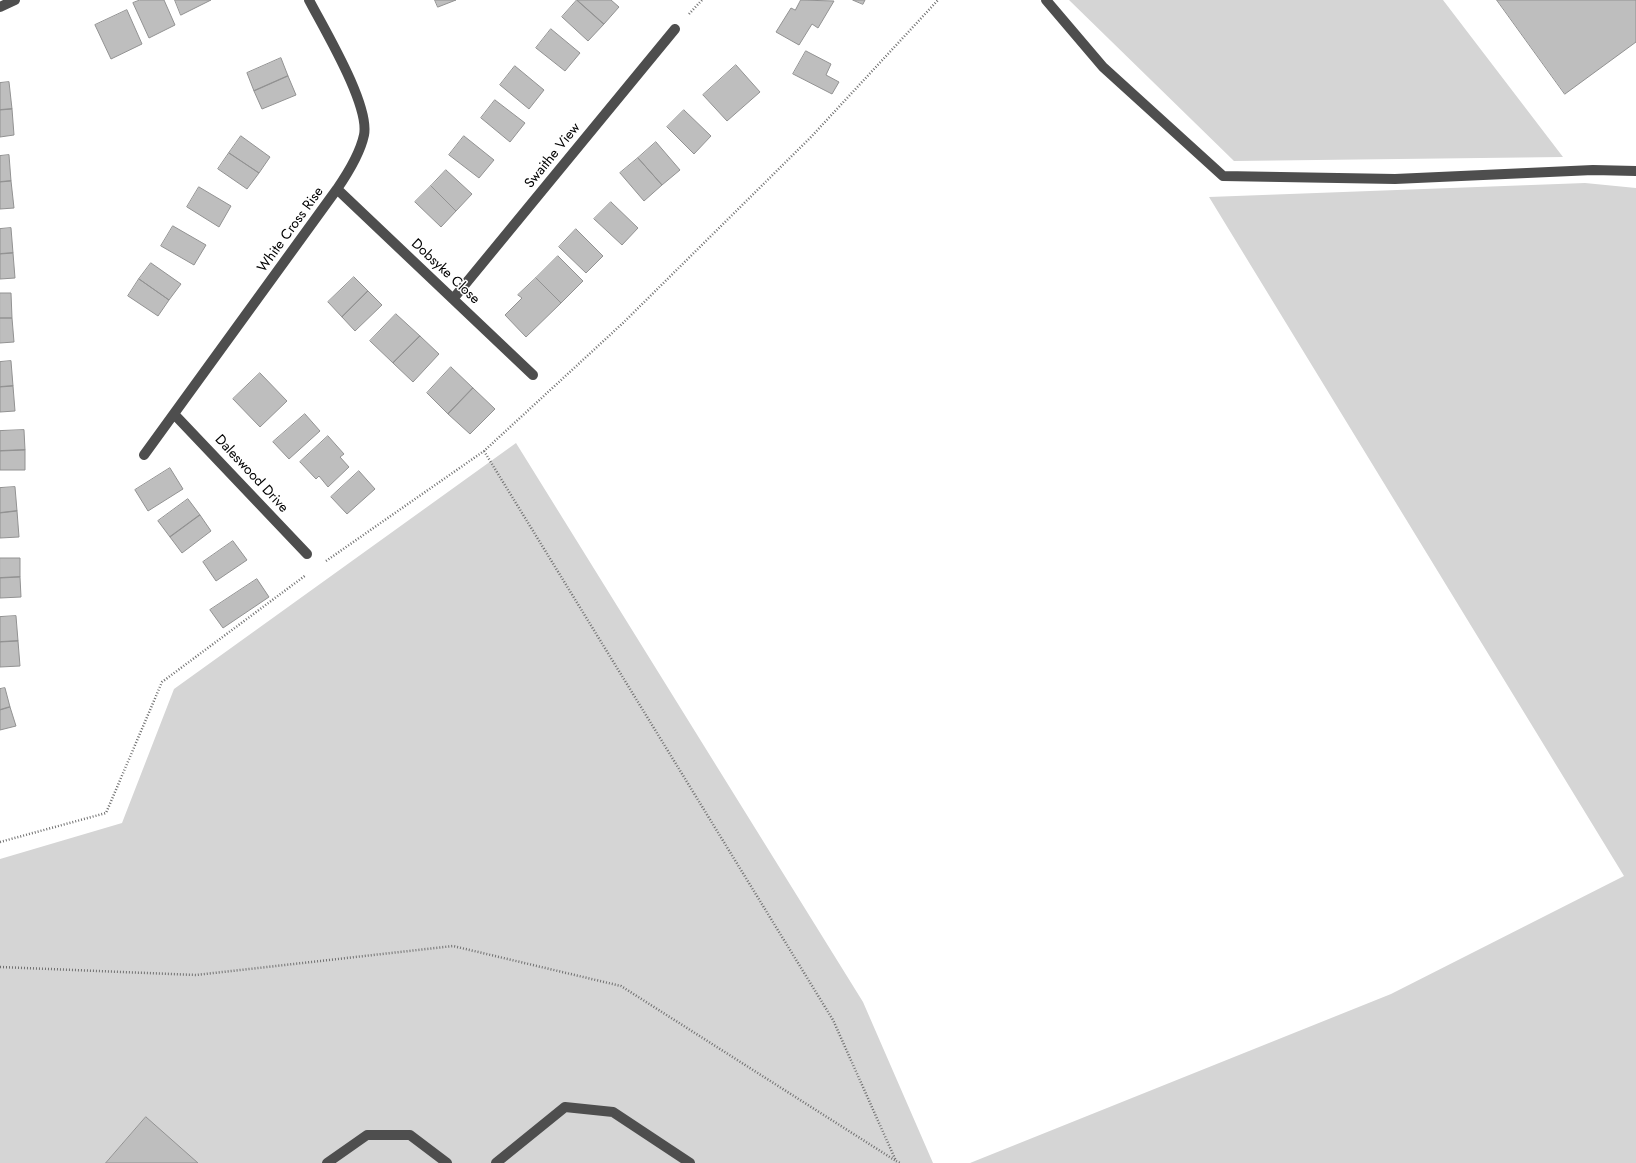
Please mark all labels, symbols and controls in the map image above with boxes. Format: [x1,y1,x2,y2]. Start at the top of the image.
street label: Swaithe View [522,120,584,192]
street label: White Cross Rise [254,184,328,276]
street label: Dobsyke Close [407,236,483,308]
street label: Daleswood Drive [211,432,291,516]

